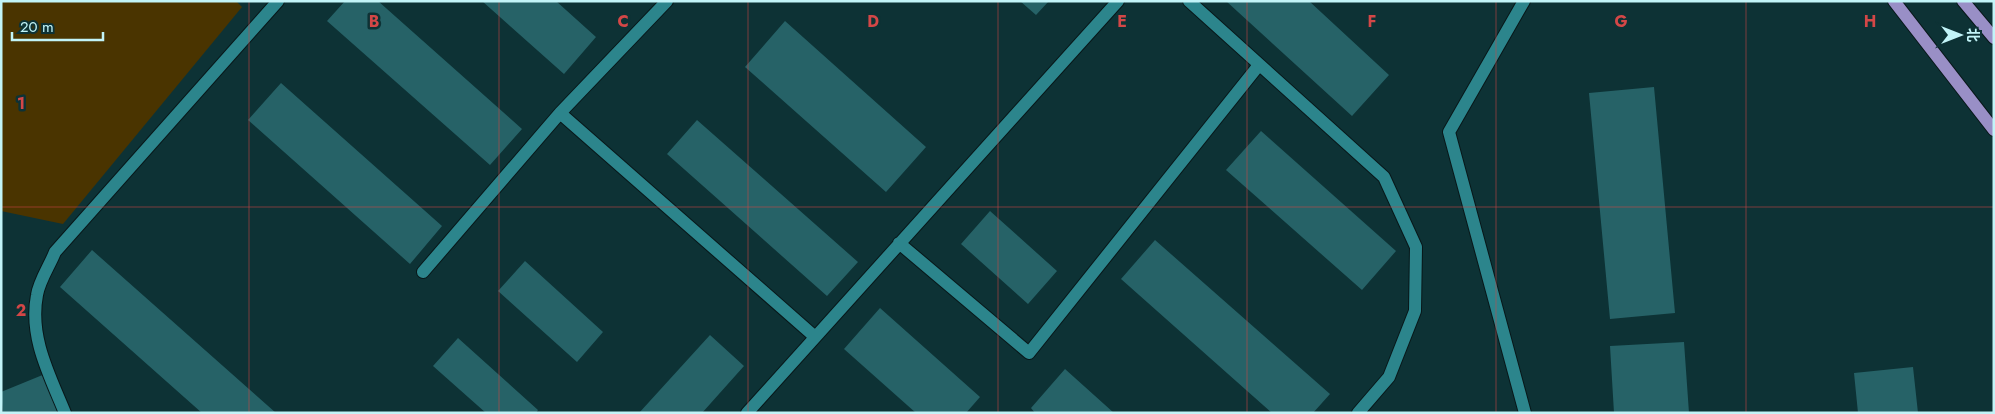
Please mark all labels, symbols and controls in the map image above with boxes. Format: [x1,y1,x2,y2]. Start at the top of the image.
scale bar [12,10,104,42]
text: B [369,10,379,33]
text: C [617,10,629,33]
text: D [867,10,879,33]
text: E [1117,10,1127,33]
text: F [1368,10,1376,33]
text: G [1614,10,1628,33]
text: H [1864,10,1876,33]
north arrow [1935,10,1985,60]
text: 20 m [20,16,54,38]
text: 北 [1963,28,1983,42]
text: 1 [17,92,25,115]
text: 2 [16,299,26,322]

